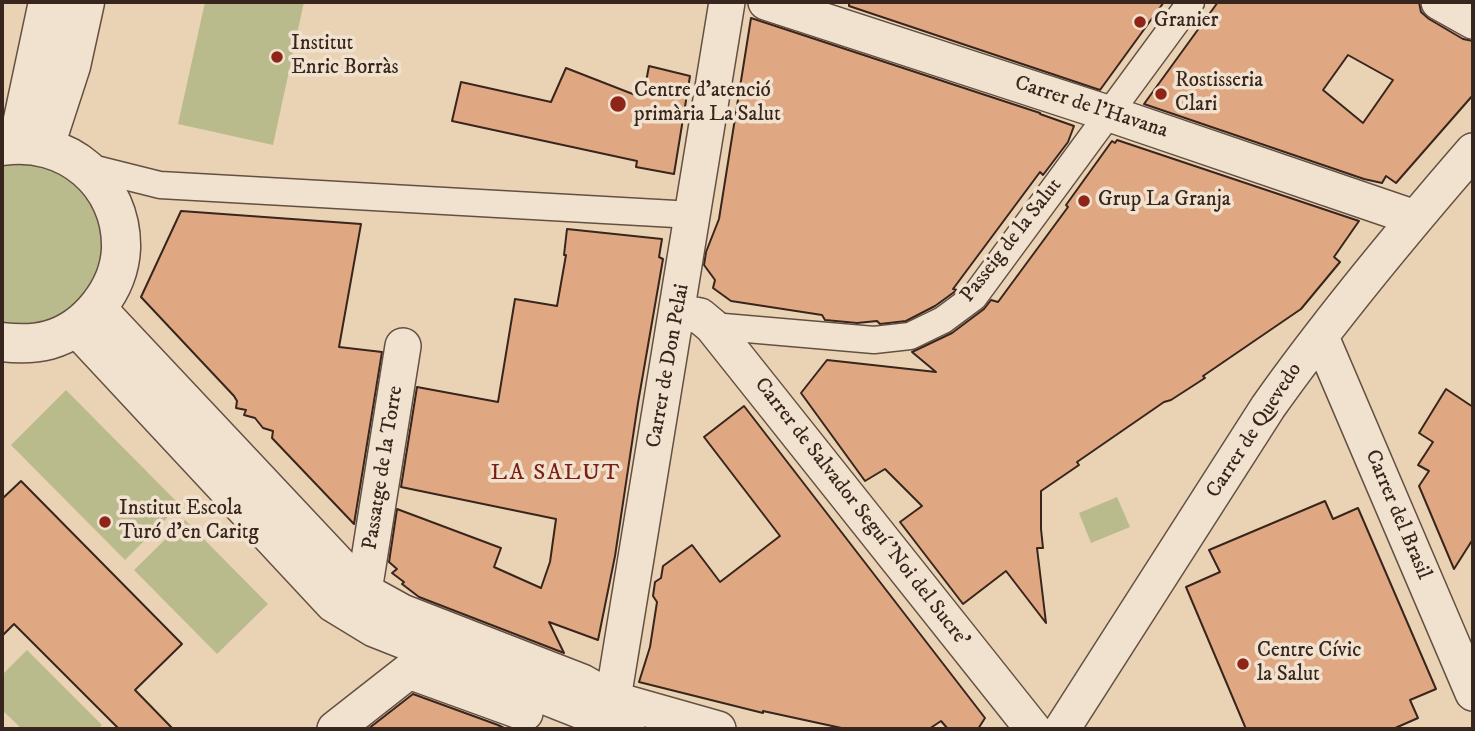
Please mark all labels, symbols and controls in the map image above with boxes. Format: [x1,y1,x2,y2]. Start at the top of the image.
place label: Granier [1154,9,1218,35]
marker: Granier [1132,14,1148,30]
place label: Institut Enric Borràs [291,32,399,82]
marker: Institut Enric Borràs [269,49,285,65]
place label: Rostisseria Clari [1175,69,1263,119]
street label: Carrer de l'Havana [1011,71,1171,145]
place label: Centre d'atenció primària La Salut [634,79,781,129]
marker: Rostisseria Clari [1153,86,1169,102]
marker: Centre d'atenció primària La Salut [608,94,628,114]
street label: Passeig de la Salut [956,174,1068,308]
place label: Grup La Granja [1098,188,1231,214]
marker: Grup La Granja [1076,193,1092,209]
street label: Carrer de Don Pelai [642,282,696,450]
street label: Carrer de Quevedo [1202,359,1308,503]
street label: Carrer de Salvador Seguí 'Noi del Sucre' [748,373,974,653]
street label: Passatge de la Torre [359,384,409,552]
street label: Carrer del Brasil [1358,446,1436,584]
district label: LA SALUT [492,460,620,488]
place label: Institut Escola Turó d'en Caritg [119,497,259,547]
marker: Institut Escola Turó d'en Caritg [97,514,113,530]
place label: Centre Cívic la Salut [1257,639,1361,689]
marker: Centre Cívic la Salut [1235,656,1251,672]

